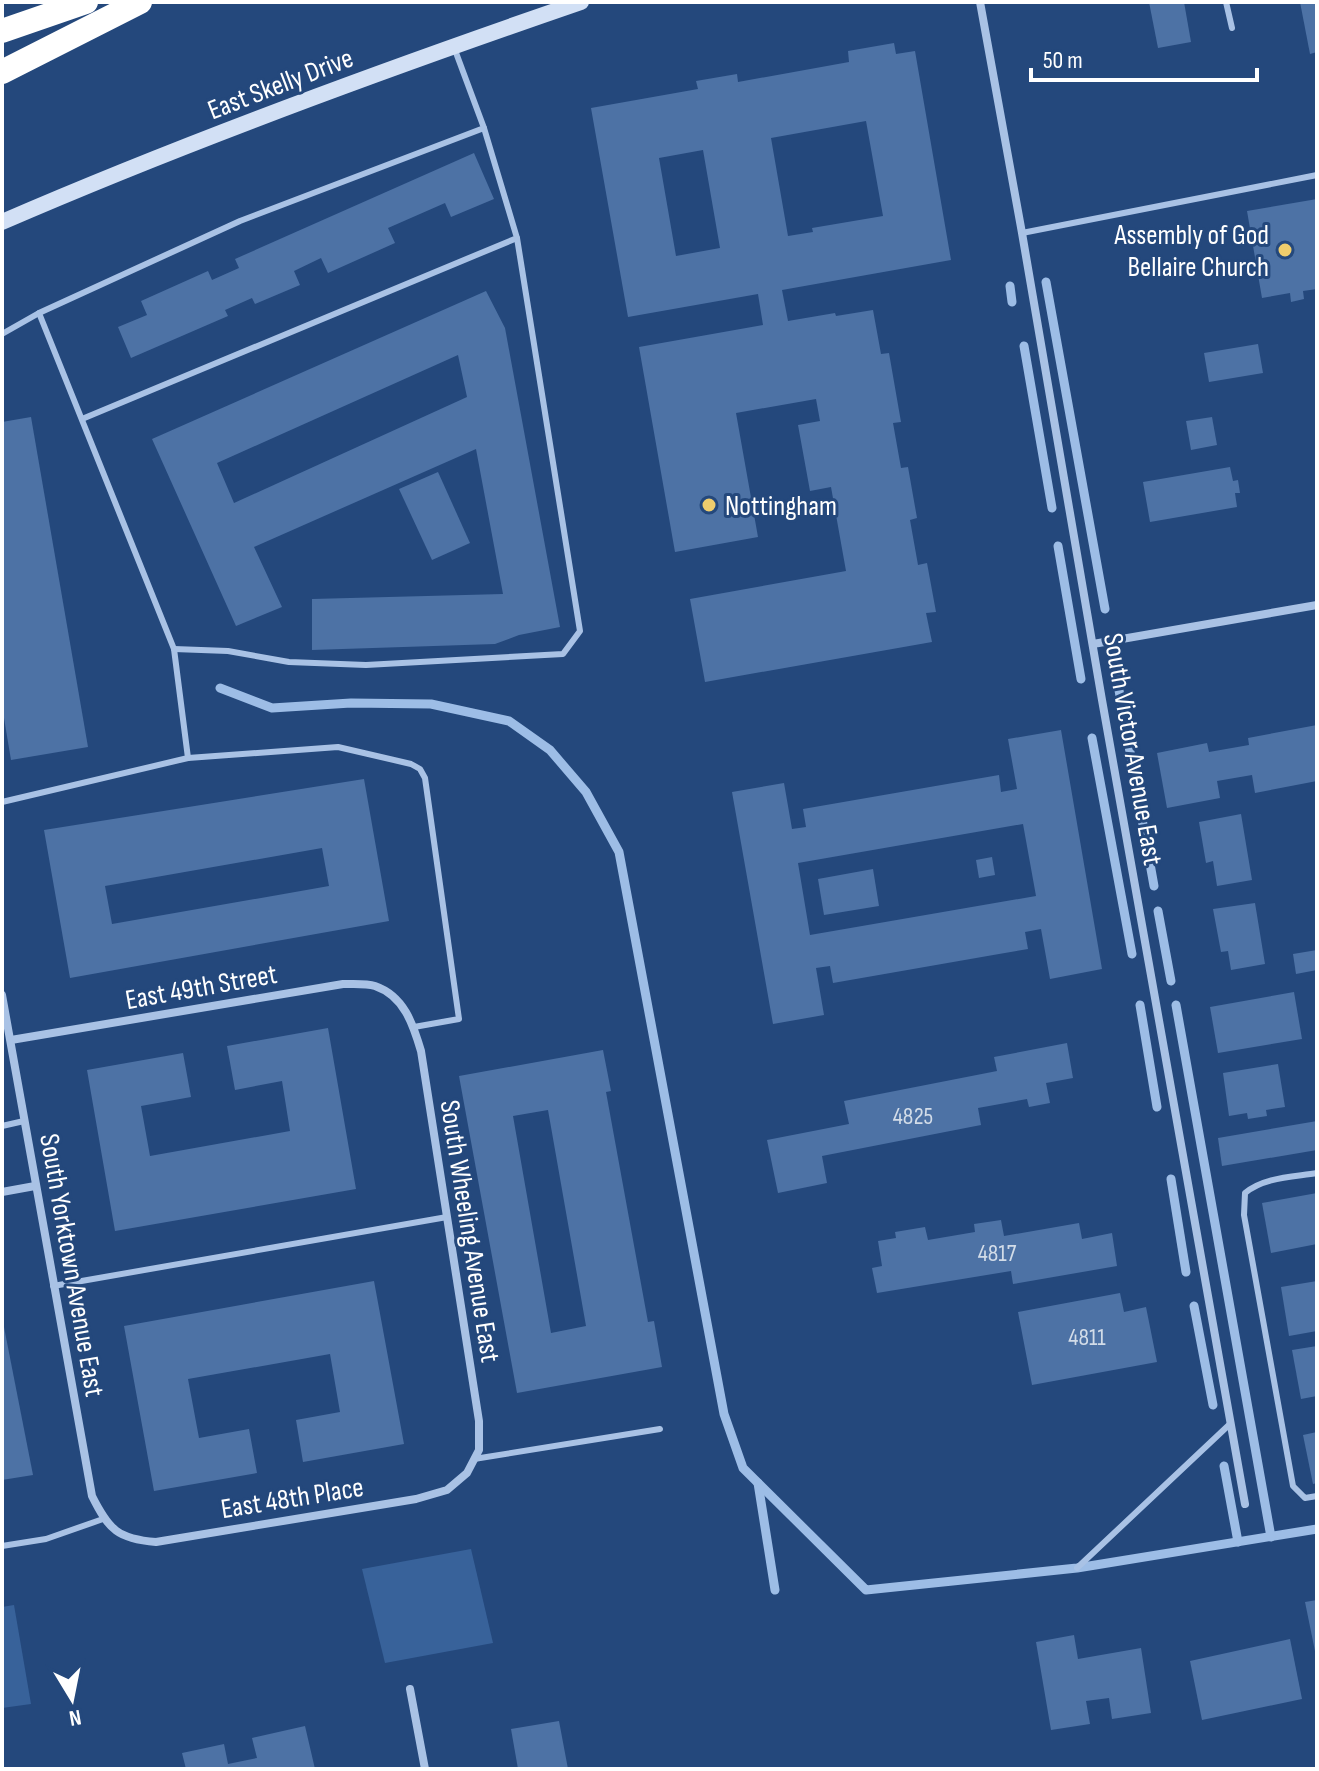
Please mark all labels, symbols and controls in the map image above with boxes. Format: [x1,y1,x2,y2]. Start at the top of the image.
scale bar [1031,32,1257,82]
street label: East Skelly Drive [203,42,358,127]
text: 50 m [1043,46,1083,75]
place label: Assembly of God Bellaire Church [1113,219,1269,284]
marker: Assembly of God Bellaire Church [1276,241,1294,259]
place label: Nottingham [725,490,837,523]
marker: Nottingham [700,496,718,514]
street label: South Victor Avenue East [1096,631,1169,868]
street label: East 49th Street [123,958,280,1017]
street label: South Wheeling Avenue East [432,1098,507,1365]
house number: 4825 [893,1102,933,1131]
street label: South Yorktown Avenue East [32,1131,111,1399]
house number: 4817 [978,1239,1017,1268]
house number: 4811 [1068,1323,1106,1352]
street label: East 48th Place [218,1471,366,1526]
north arrow [32,1659,112,1739]
text: N [67,1703,83,1732]

